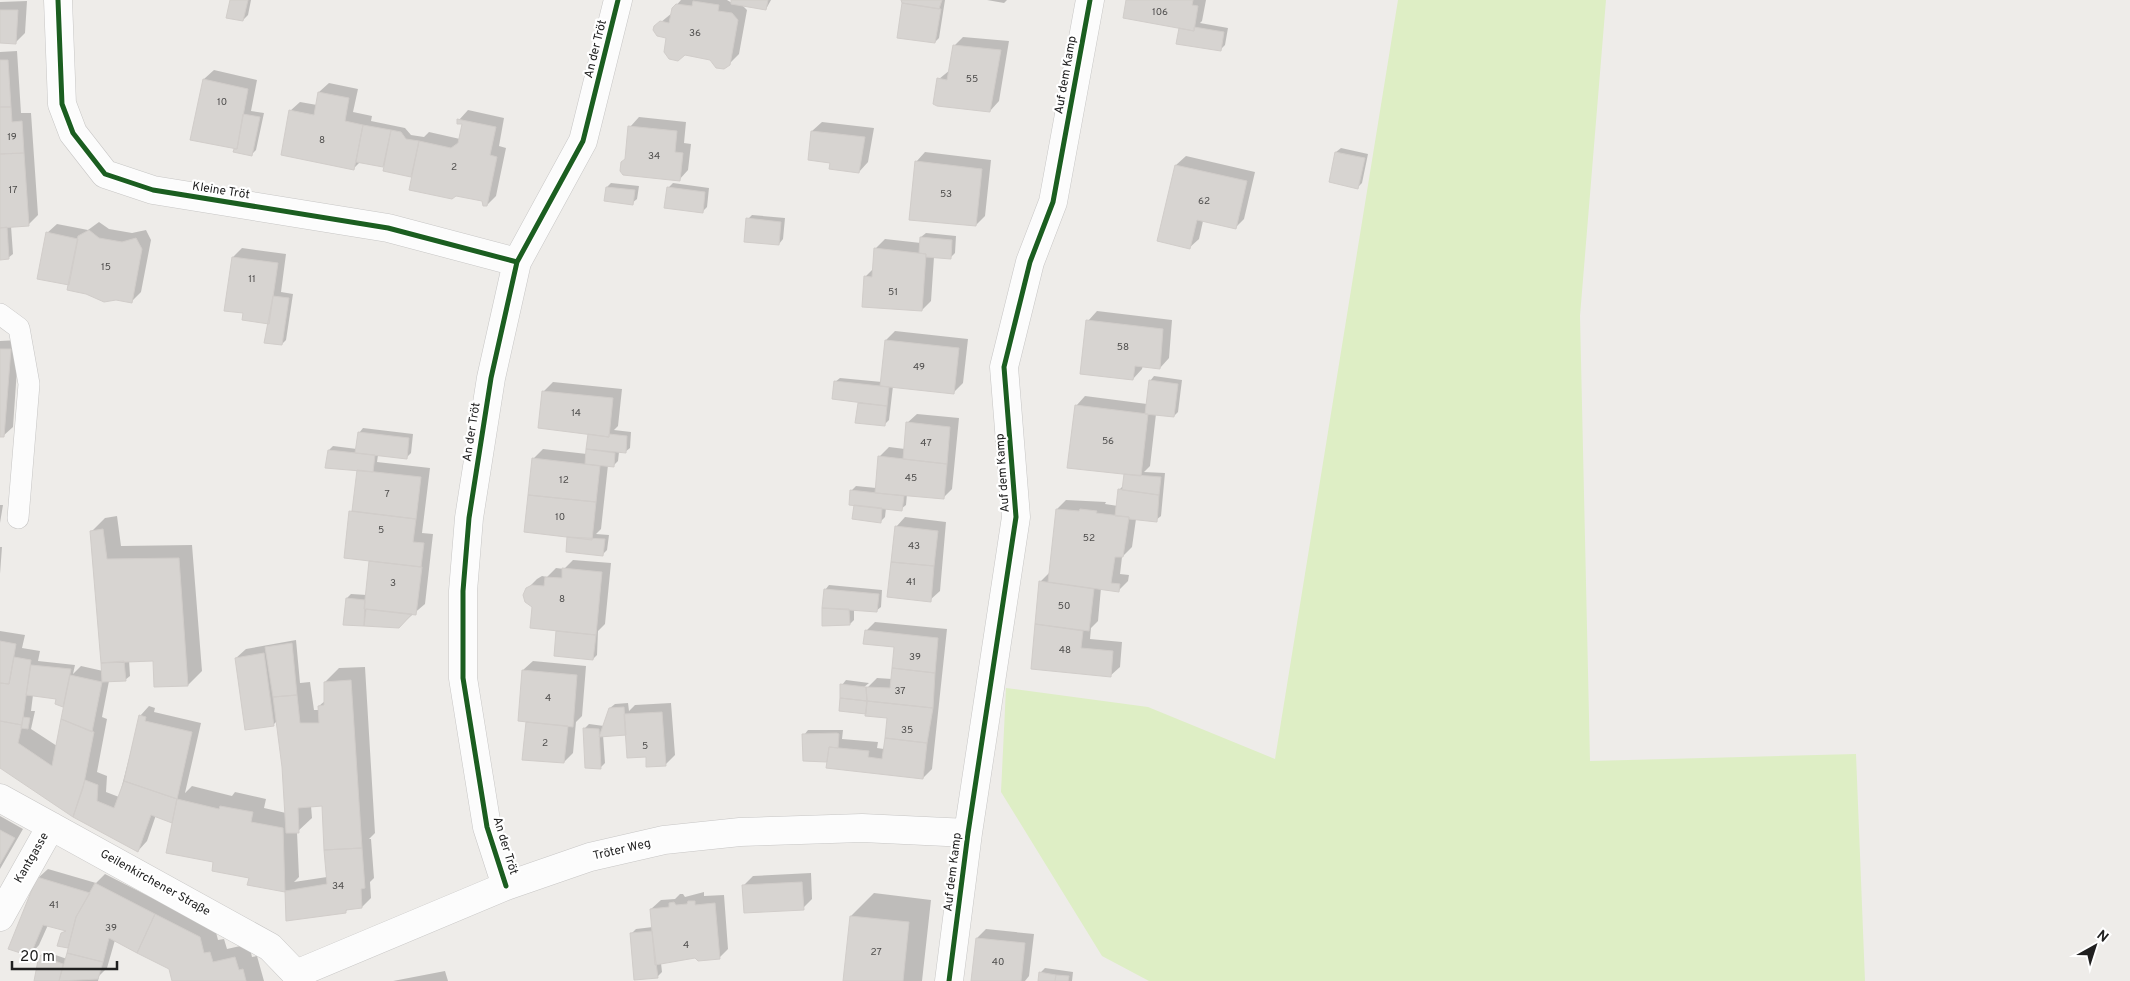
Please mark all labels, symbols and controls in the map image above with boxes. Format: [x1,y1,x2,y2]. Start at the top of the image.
house number: 106 [1152,6,1168,19]
street label: An der Tröt [581,18,611,80]
house number: 36 [689,27,701,40]
street label: Auf dem Kamp [1051,34,1081,115]
house number: 55 [966,73,978,86]
house number: 10 [217,96,227,109]
house number: 19 [7,131,17,144]
house number: 8 [319,134,325,147]
house number: 34 [648,150,660,163]
house number: 2 [451,161,457,174]
street label: Kleine Tröt [191,179,251,203]
house number: 17 [9,184,17,197]
house number: 53 [940,188,952,201]
house number: 62 [1198,195,1210,208]
house number: 15 [101,261,111,274]
house number: 11 [248,273,256,286]
house number: 51 [888,286,898,299]
house number: 58 [1117,341,1129,354]
house number: 49 [913,361,925,374]
street label: An der Tröt [459,401,485,463]
house number: 14 [571,407,581,420]
street label: Auf dem Kamp [992,433,1014,513]
house number: 56 [1102,435,1114,448]
house number: 47 [920,437,932,450]
house number: 45 [905,472,917,485]
house number: 12 [559,474,569,487]
house number: 7 [384,488,390,501]
house number: 10 [555,511,565,524]
house number: 5 [378,524,384,537]
house number: 52 [1083,532,1095,545]
house number: 43 [908,540,920,553]
house number: 41 [906,576,916,589]
house number: 3 [390,577,396,590]
house number: 8 [559,593,565,606]
house number: 50 [1058,600,1070,613]
house number: 48 [1059,644,1071,657]
house number: 39 [909,651,921,664]
house number: 37 [894,685,906,698]
house number: 4 [545,692,551,705]
house number: 35 [901,724,913,737]
house number: 2 [542,737,548,750]
house number: 5 [642,740,648,753]
street label: An der Tröt [489,815,521,877]
street label: Kantgasse [11,830,53,886]
street label: Auf dem Kamp [940,831,966,912]
street label: Tröter Weg [592,836,652,864]
street label: Geilenkirchener Straße [97,846,213,920]
house number: 34 [332,880,344,893]
house number: 41 [49,899,59,912]
north arrow [2070,921,2120,971]
house number: 39 [105,922,117,935]
text: N [2093,927,2111,947]
scale bar [12,938,118,970]
house number: 4 [683,939,689,952]
house number: 27 [870,946,882,959]
text: 20 m [20,948,55,967]
house number: 40 [992,956,1004,969]

